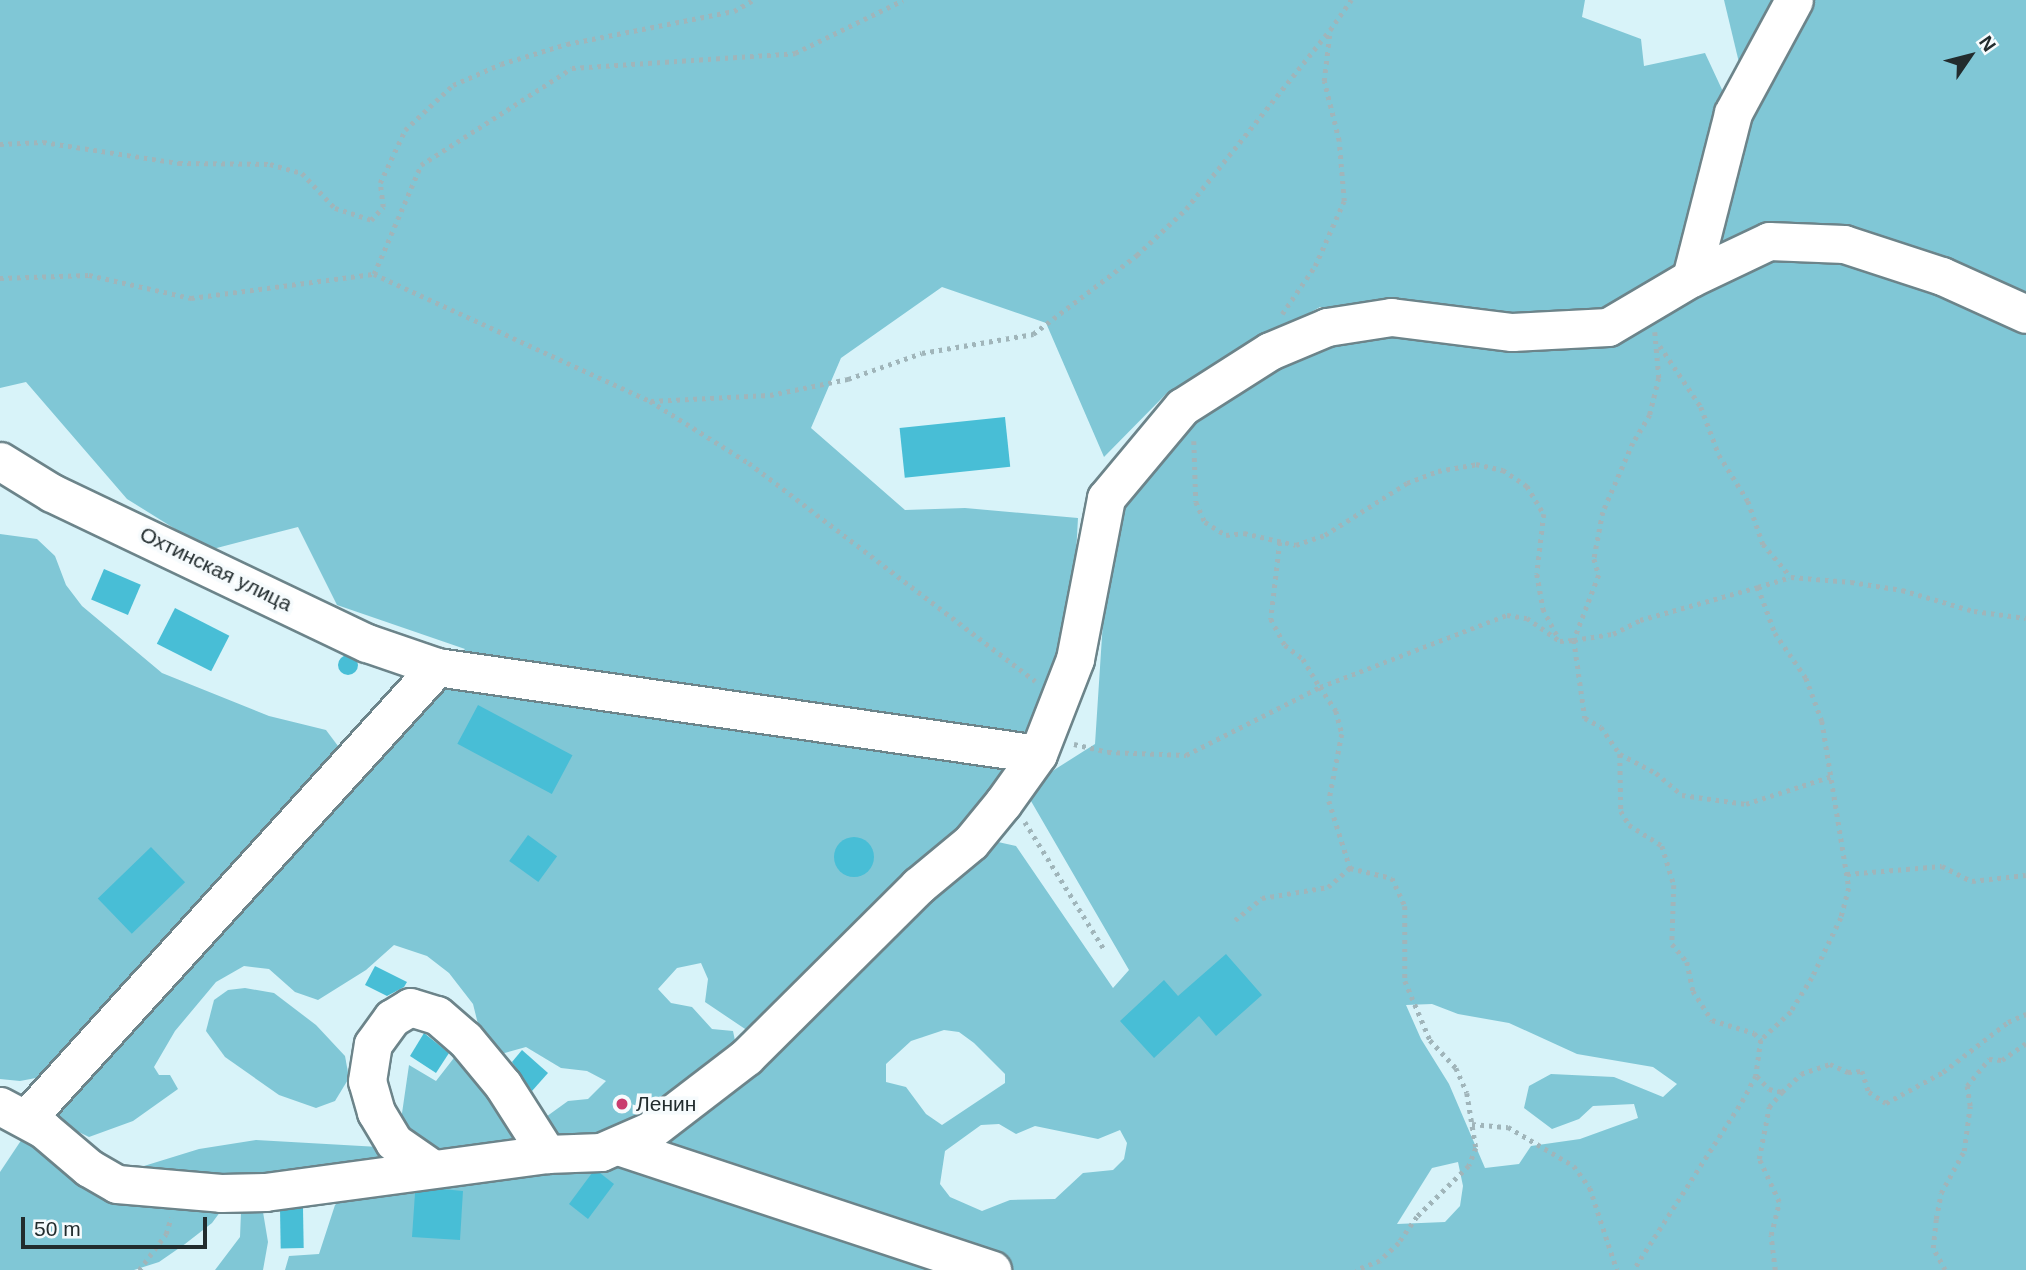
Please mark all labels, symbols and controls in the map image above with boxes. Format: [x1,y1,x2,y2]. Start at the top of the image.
north arrow [1935,21,2005,91]
text: N [1975,32,2000,55]
street label: Охтинская улица [136,521,296,617]
place label: Ленин [636,1091,696,1117]
marker: Ленин [614,1096,630,1112]
scale bar [24,1204,210,1248]
text: 50 m [34,1217,81,1240]

